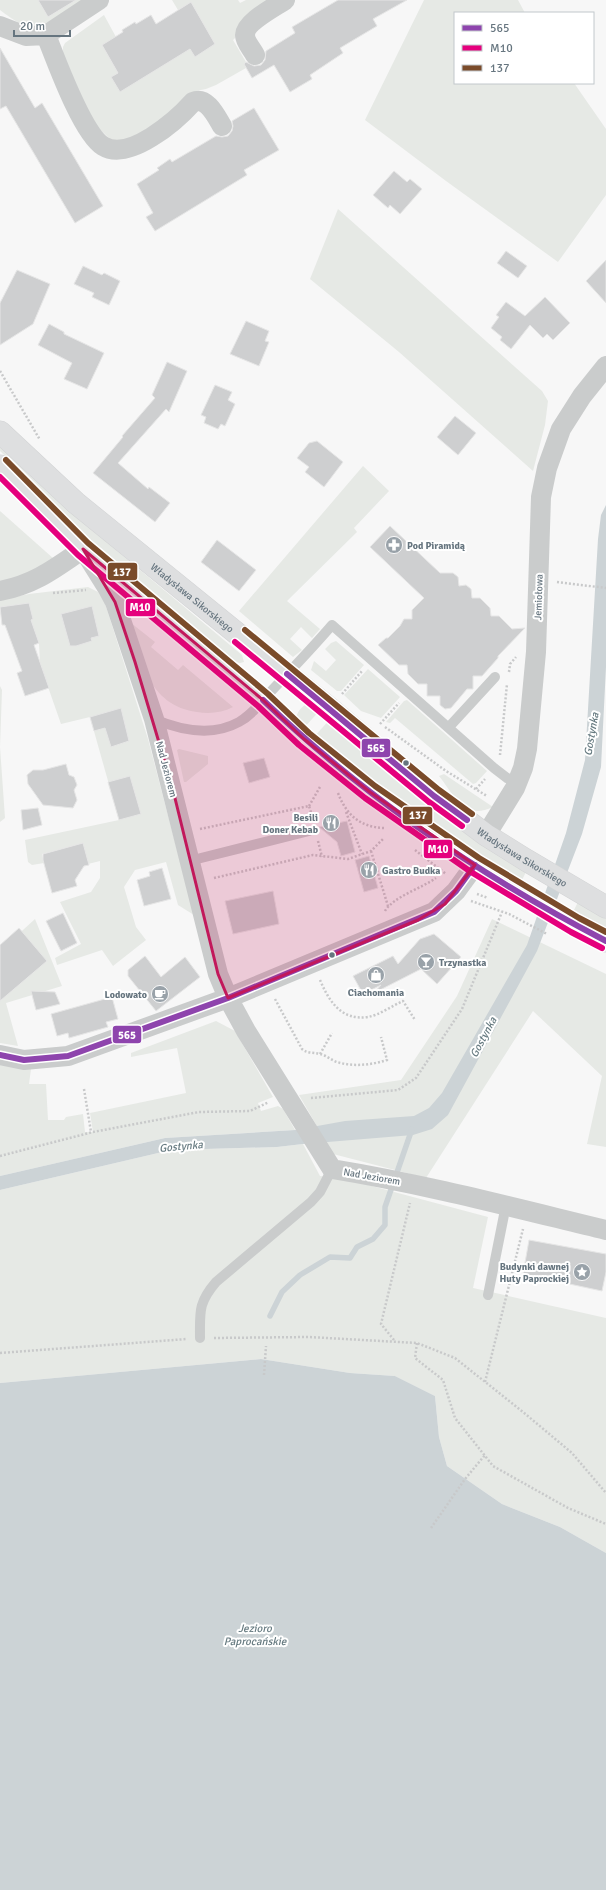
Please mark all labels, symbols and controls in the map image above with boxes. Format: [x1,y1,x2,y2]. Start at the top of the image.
scale bar [14,12,70,38]
legend [454,12,594,84]
text: 20 m [20,19,45,34]
text: 565 [490,21,509,36]
text: M10 [490,41,513,56]
text: 137 [490,61,509,76]
pharmacy icon: Pod Piramidą [384,535,404,555]
place label: Pod Piramidą [407,540,466,552]
street label: Władysława Sikorskiego [148,561,236,635]
line badge: 137 [107,562,138,581]
text: 137 [113,566,131,579]
street label: Jemiołowa [532,574,546,620]
line badge: M10 [125,598,156,617]
text: M10 [129,601,151,614]
water label: Gostynka [581,711,602,757]
line badge: 565 [361,738,391,758]
street label: Nad Jeziorem [153,740,179,799]
text: 565 [367,742,385,755]
unlabelled marker [401,758,411,768]
line badge: 137 [402,806,433,825]
text: 137 [409,809,427,822]
place label: Besili Doner Kebab [263,812,319,836]
restaurant icon: Besili Doner Kebab [321,813,341,833]
street label: Władysława Sikorskiego [474,825,569,890]
line badge: M10 [423,839,453,859]
text: M10 [427,843,449,856]
restaurant icon: Gastro Budka [359,860,379,880]
place label: Gastro Budka [382,865,440,877]
unlabelled marker [327,950,337,960]
bar icon: Trzynastka [416,952,436,972]
place label: Trzynastka [439,957,486,969]
shop icon: Ciachomania [366,965,386,985]
cafe icon: Lodowato [150,984,170,1004]
place label: Ciachomania [348,987,404,999]
place label: Lodowato [105,989,147,1001]
water label: Gostynka [467,1015,500,1060]
line badge: 565 [112,1025,142,1044]
text: 565 [118,1029,136,1042]
water label: Gostynka [159,1138,204,1155]
street label: Nad Jeziorem [342,1166,401,1188]
place label: Budynki dawnej Huty Paprockiej [499,1261,569,1285]
place icon: Budynki dawnej Huty Paprockiej [572,1262,592,1282]
water label: Jezioro Paprocańskie [224,1622,287,1648]

